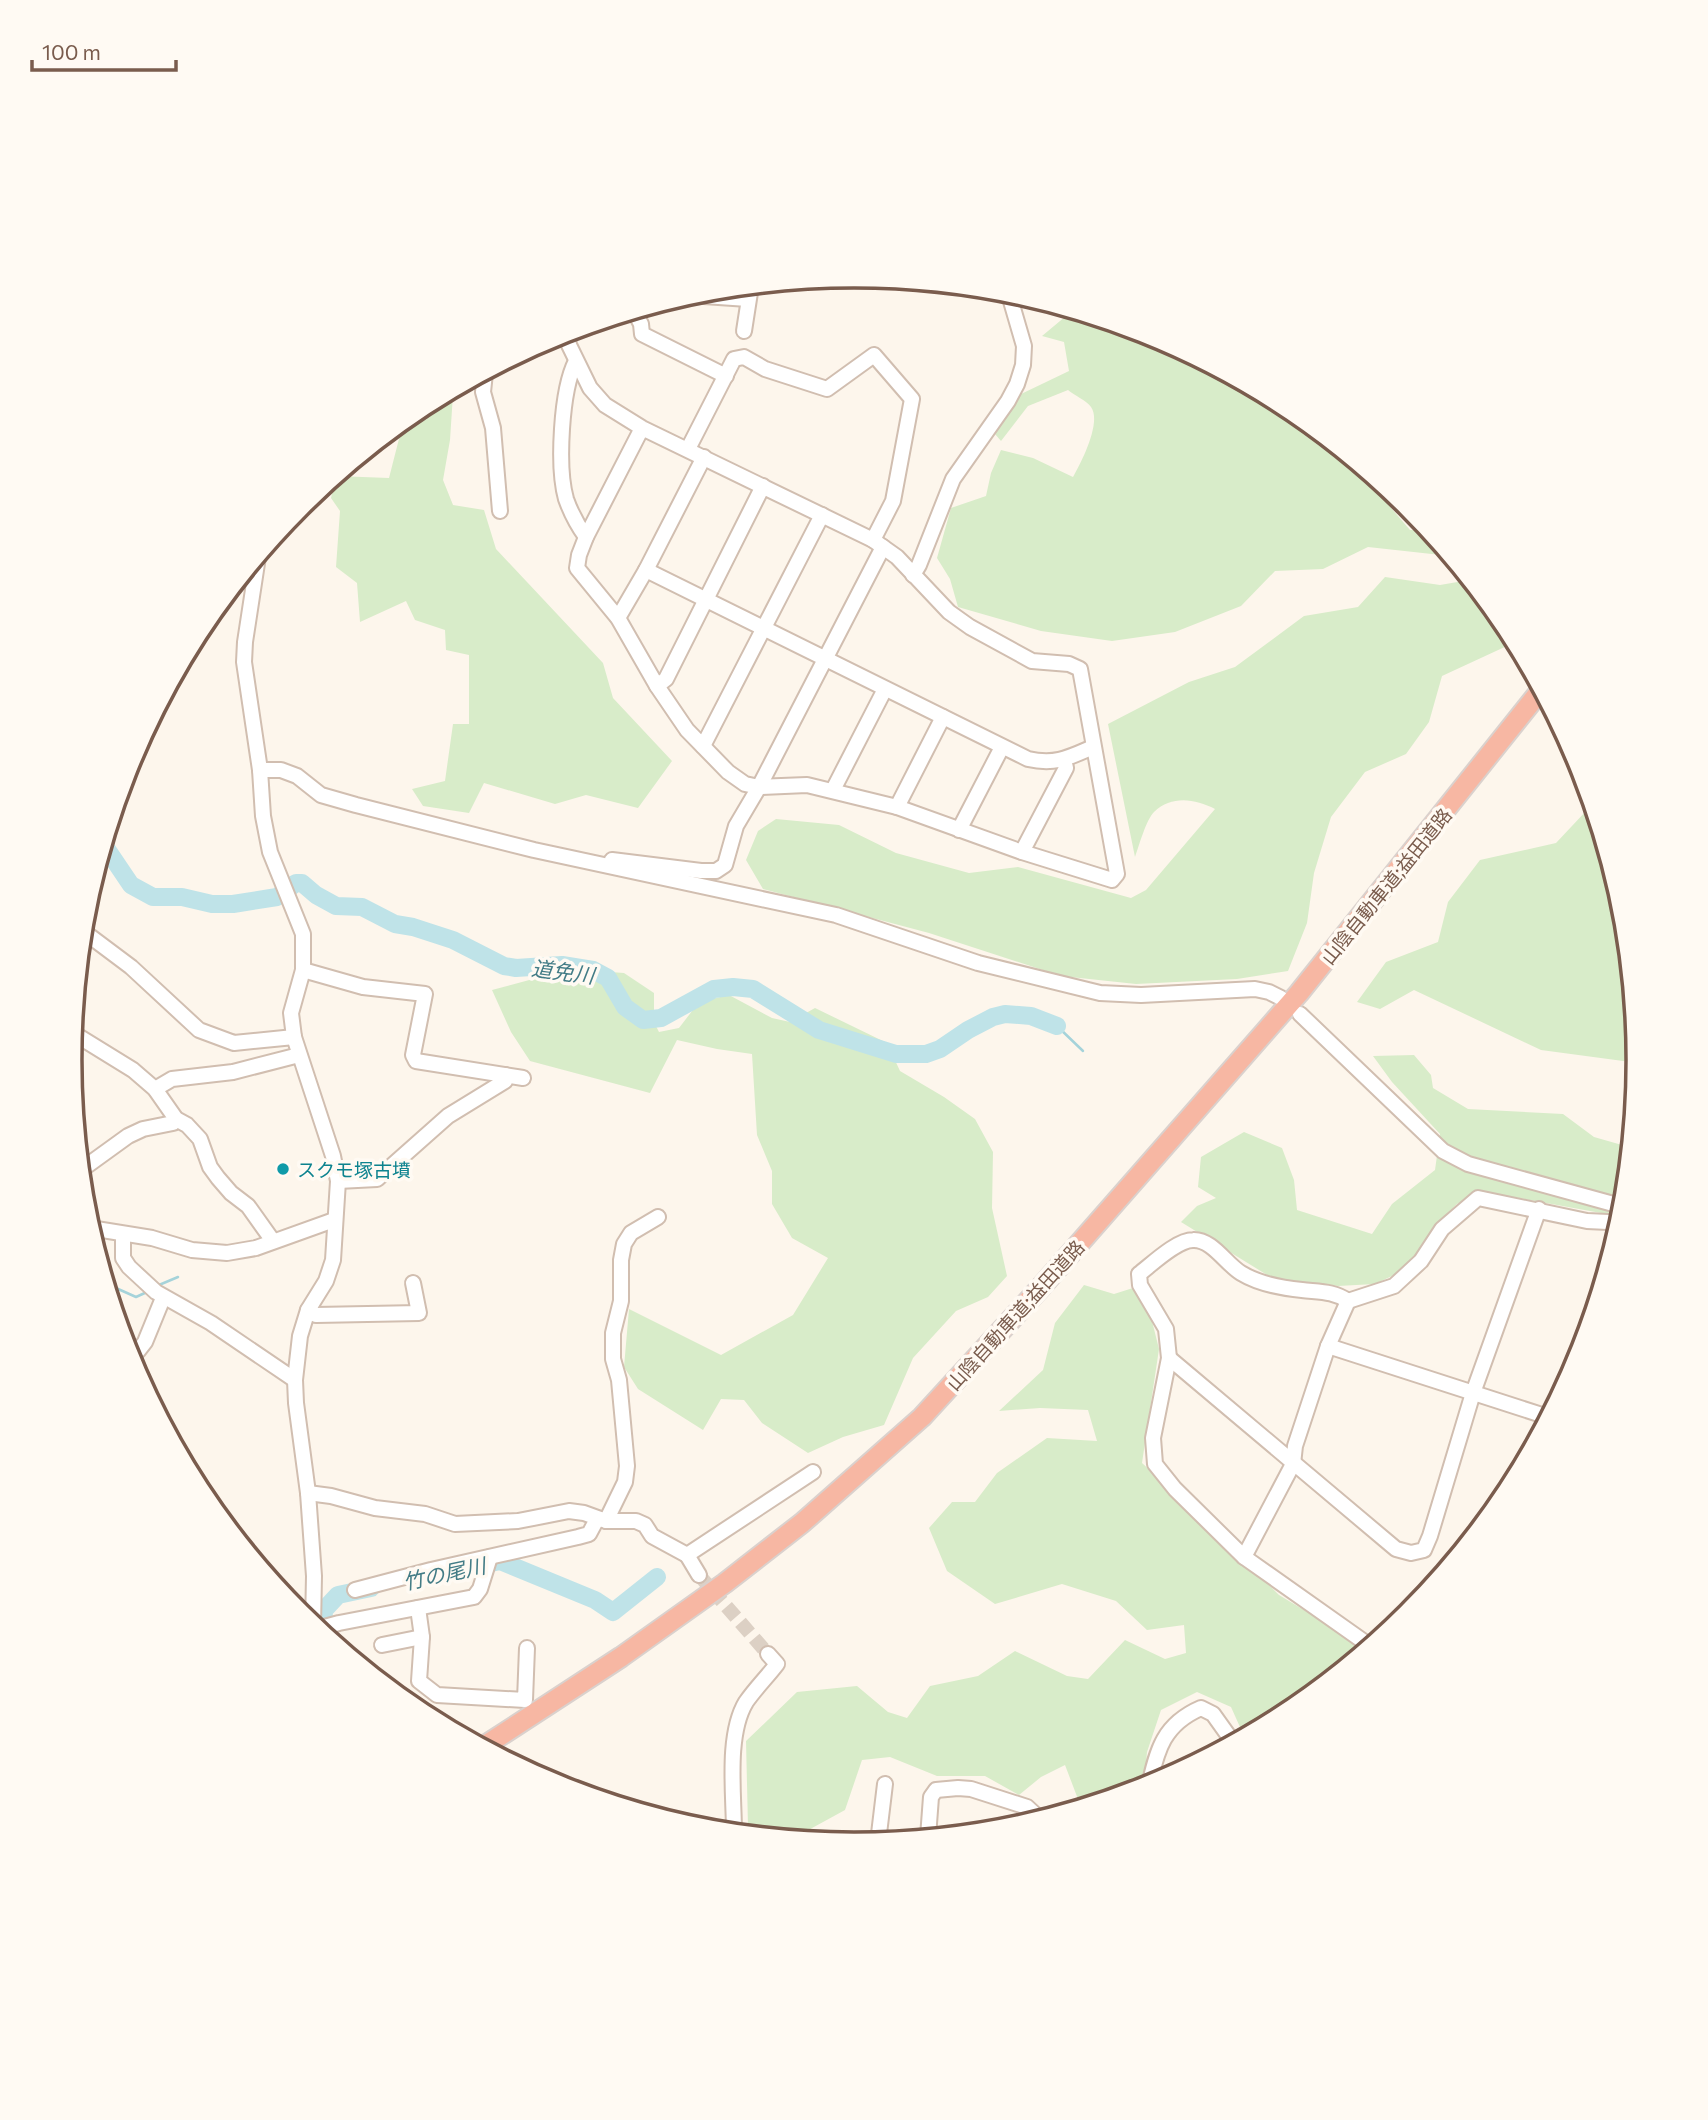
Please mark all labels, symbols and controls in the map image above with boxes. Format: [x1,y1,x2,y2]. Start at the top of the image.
scale bar [32,28,175,72]
text: 100 m [42,39,101,64]
street label: 山陰自動車道;益田道路 [1316,803,1456,969]
water label: 道免川 [530,955,598,987]
place label: スクモ塚古墳 [297,1158,411,1181]
marker: スクモ塚古墳 [275,1161,291,1177]
street label: 山陰自動車道;益田道路 [941,1235,1089,1395]
water label: 竹の尾川 [400,1552,490,1594]

